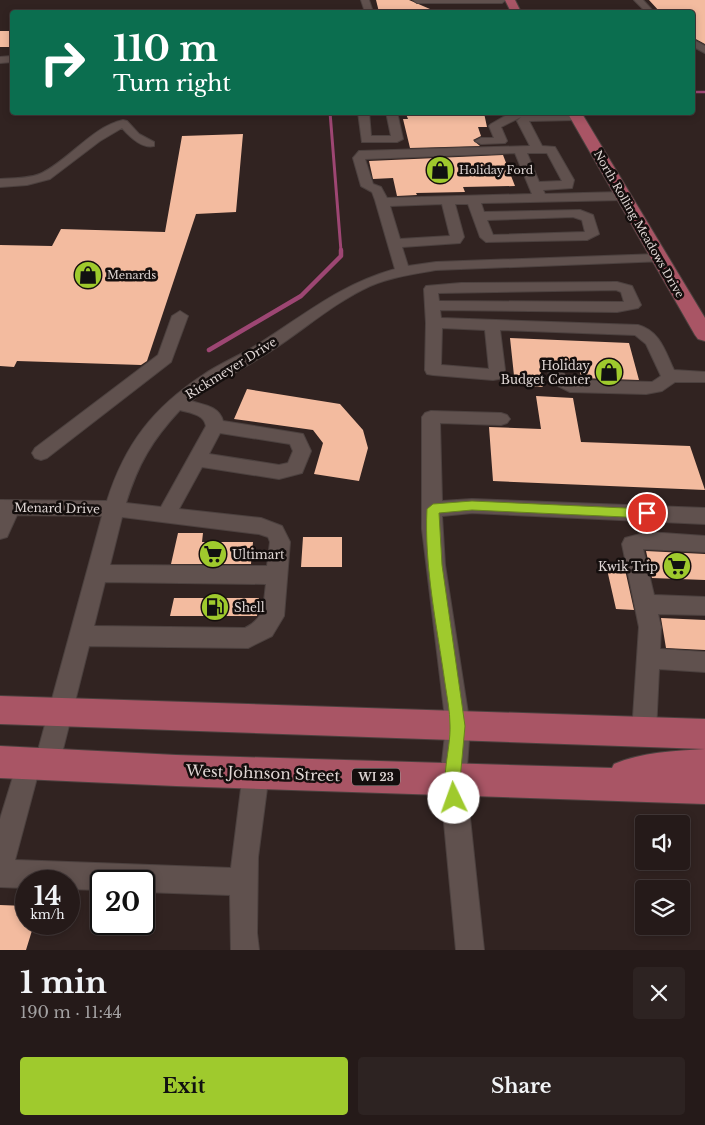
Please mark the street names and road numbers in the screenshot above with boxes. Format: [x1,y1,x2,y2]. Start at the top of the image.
street label: North Rolling Meadows Drive [591,148,687,300]
street label: Rickmeyer Drive [183,334,279,402]
street label: Menard Drive [14,500,100,516]
street label: West Johnson Street [185,761,341,785]
road number: WI 23 [352,769,400,786]

